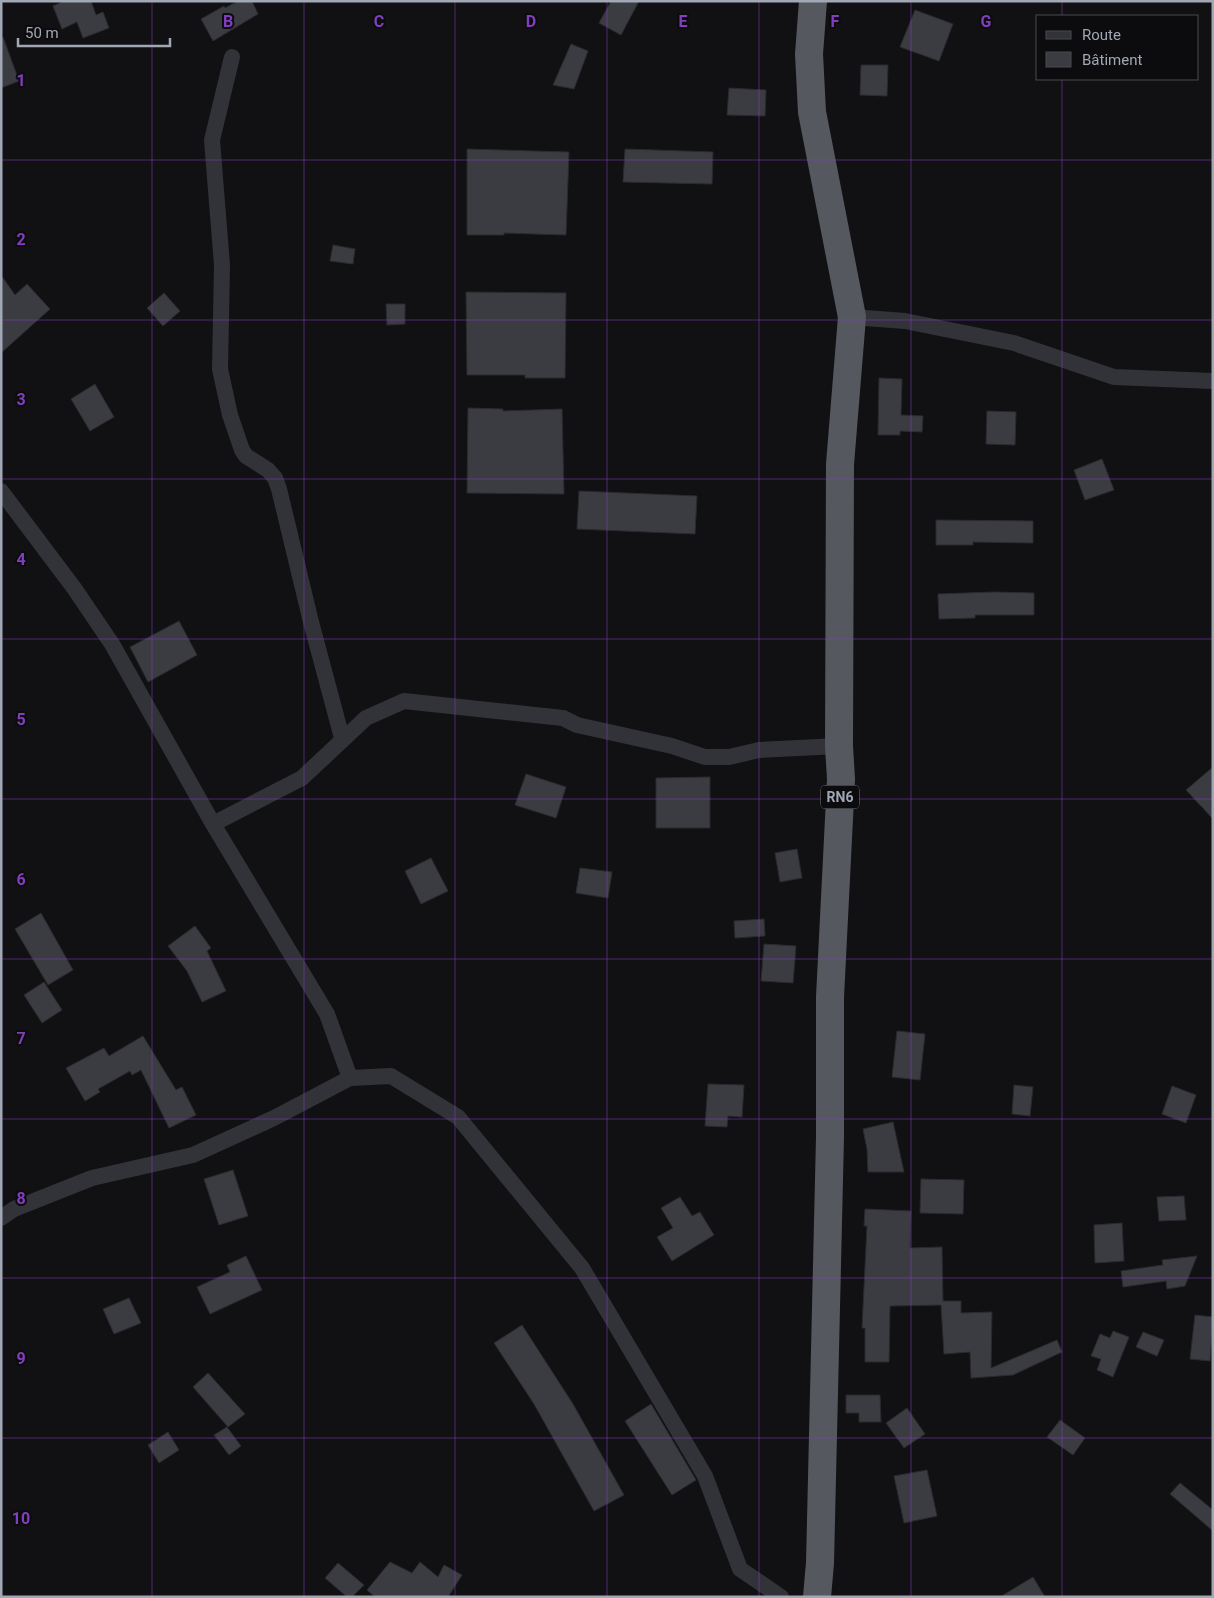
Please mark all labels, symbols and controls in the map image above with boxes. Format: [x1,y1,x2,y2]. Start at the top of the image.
text: B [223,12,233,31]
text: C [374,12,384,31]
text: D [526,12,536,31]
text: E [679,12,688,31]
text: F [831,12,840,31]
text: G [981,12,992,31]
scale bar [18,15,170,47]
legend [1036,15,1199,80]
text: 50 m [25,24,59,42]
text: Route [1082,26,1121,44]
text: Bâtiment [1082,51,1142,69]
text: 1 [16,71,26,90]
text: 2 [16,230,26,249]
text: 3 [16,390,26,409]
text: 4 [16,550,26,569]
text: 5 [16,710,26,729]
road number: RN6 [821,786,859,809]
text: 6 [16,870,26,889]
text: 7 [16,1029,26,1048]
text: 8 [16,1189,26,1208]
text: 9 [16,1349,26,1368]
text: 10 [12,1509,30,1528]

